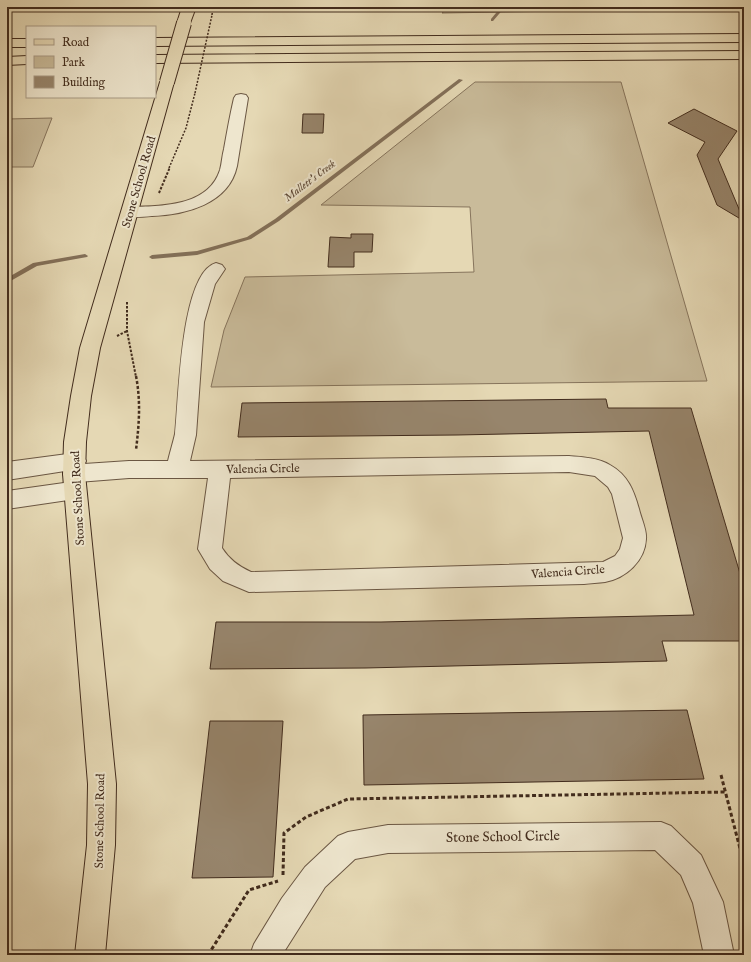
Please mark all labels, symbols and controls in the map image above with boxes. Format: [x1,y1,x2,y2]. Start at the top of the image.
legend [26,26,156,98]
text: Road [62,35,90,50]
text: Park [62,55,85,70]
text: Building [62,75,106,90]
street label: Stone School Road [119,134,159,230]
water label: Mallett's Creek [281,157,339,205]
street label: Stone School Road [68,450,88,546]
street label: Valencia Circle [225,461,300,477]
street label: Valencia Circle [530,562,606,582]
street label: Stone School Road [92,773,108,868]
street label: Stone School Circle [446,827,561,847]

